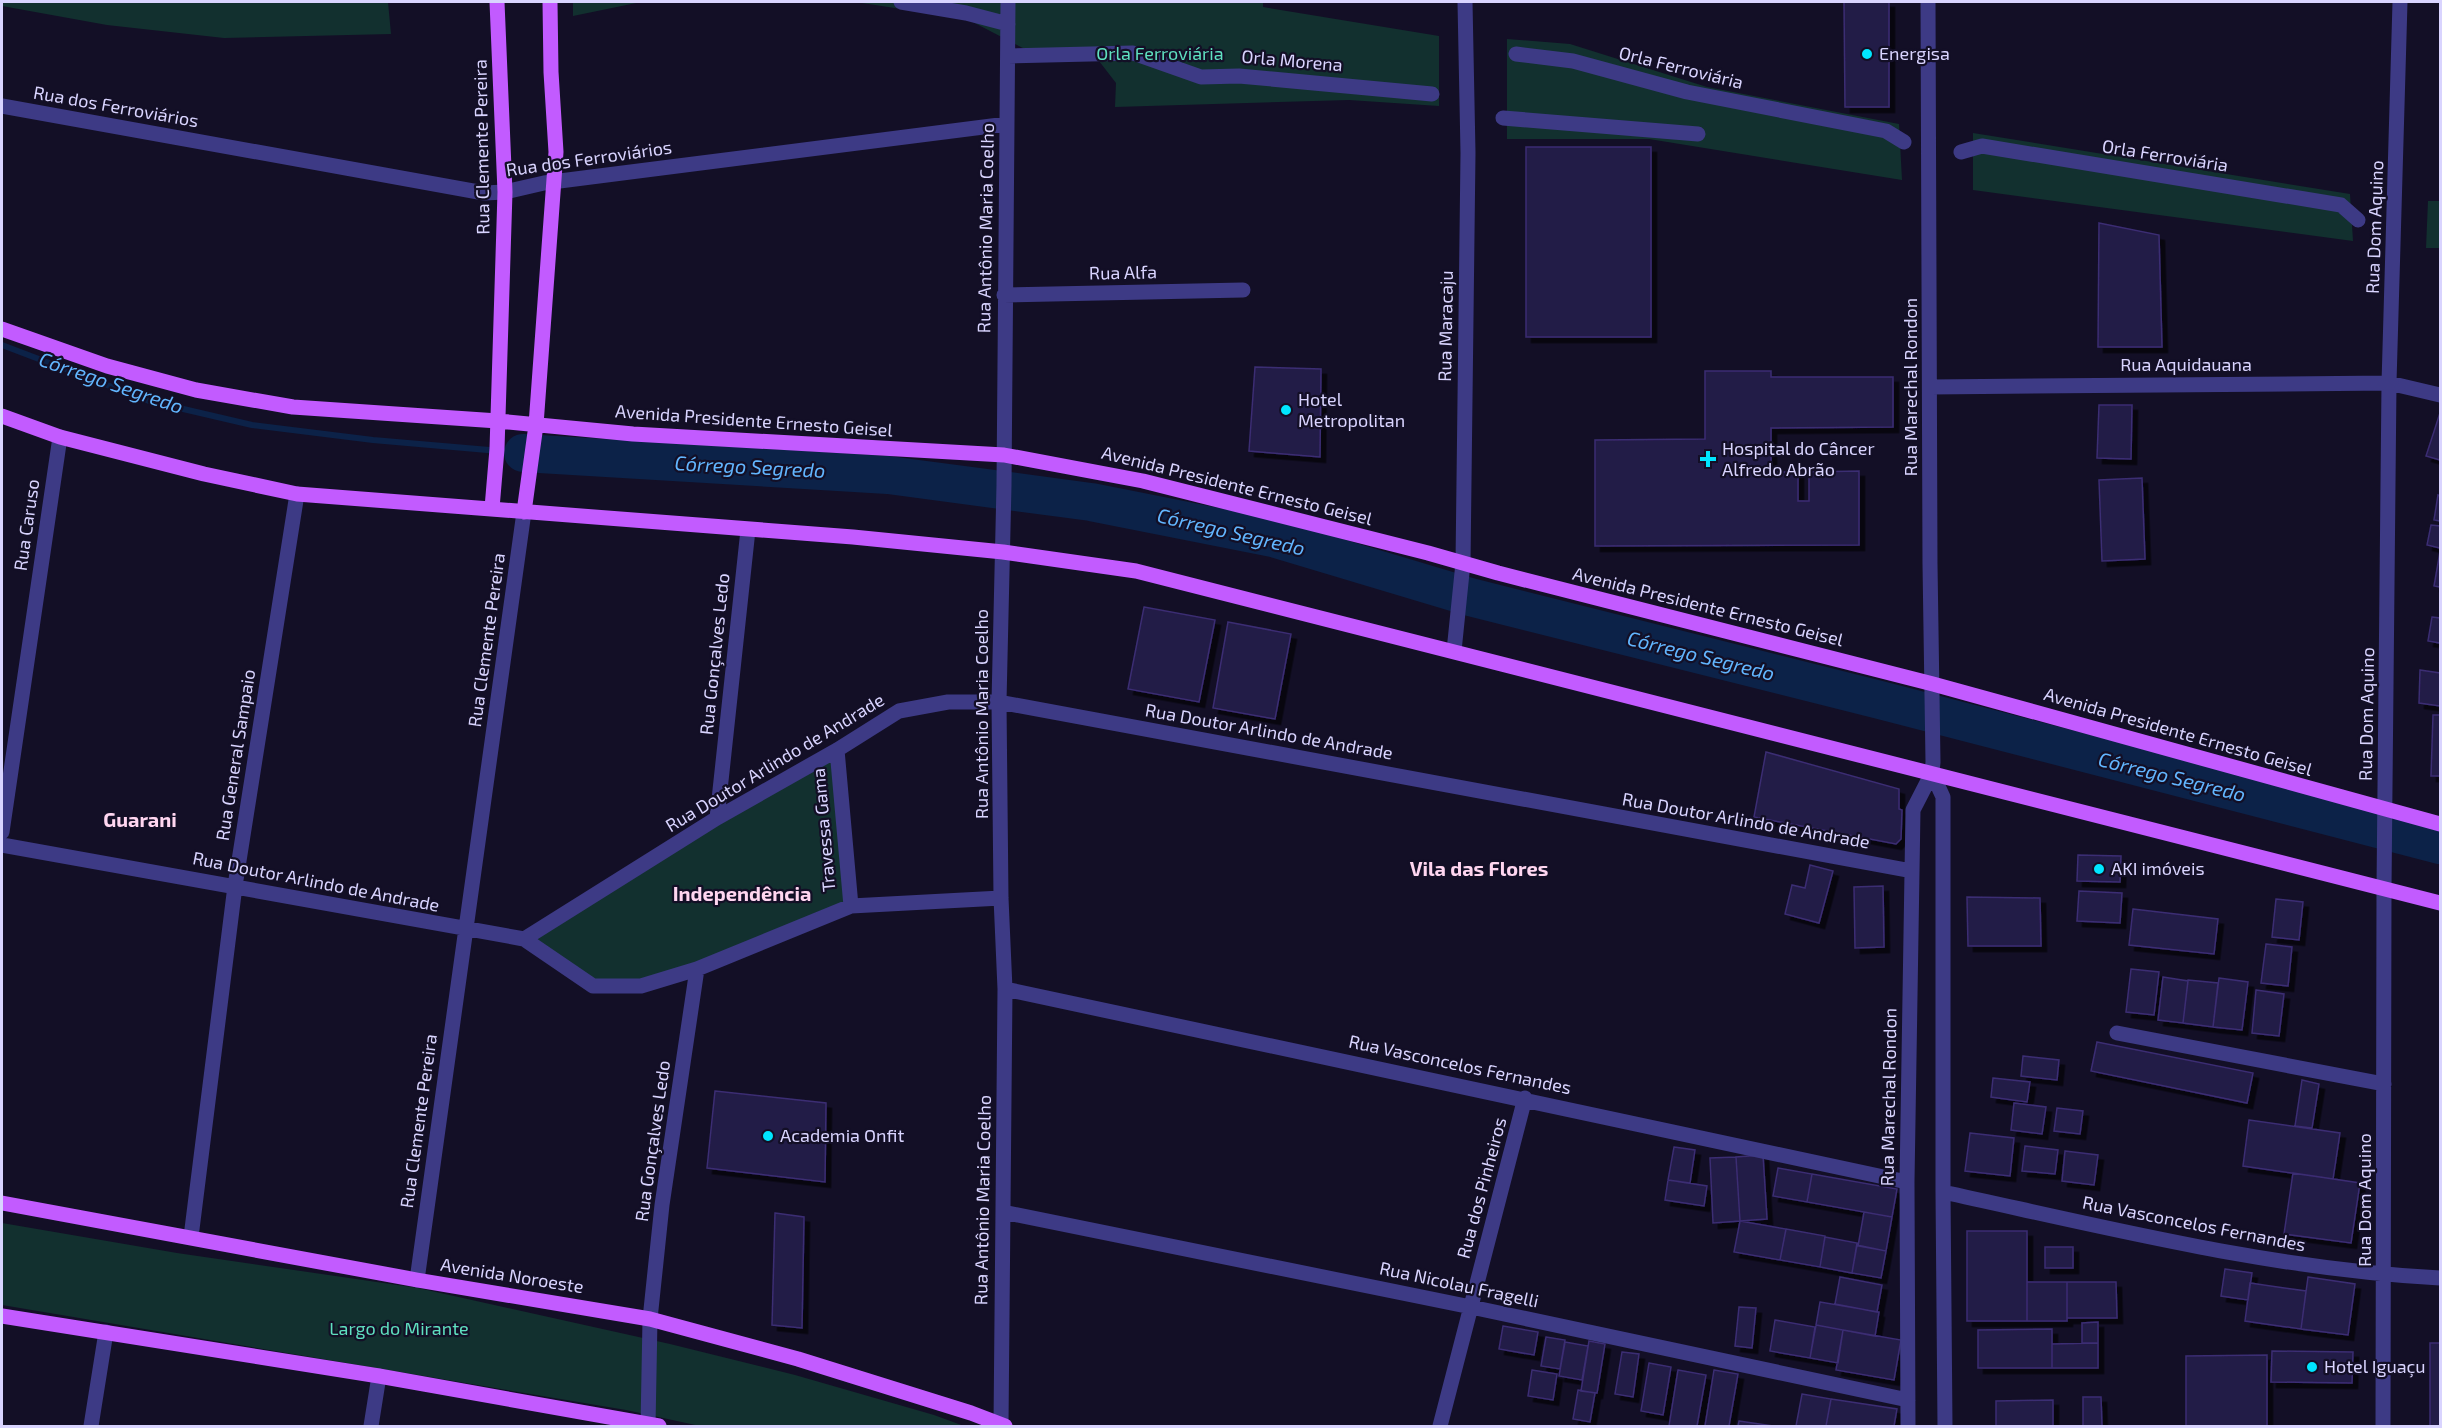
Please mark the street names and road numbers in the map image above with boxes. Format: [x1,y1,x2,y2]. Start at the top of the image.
street label: Orla Ferroviária [1617,41,1746,93]
street label: Orla Morena [1241,45,1344,75]
street label: Rua Clemente Pereira [468,59,494,235]
street label: Rua dos Ferroviários [32,81,200,131]
street label: Rua Antônio Maria Coelho [972,123,998,333]
street label: Orla Ferroviária [2101,134,2230,176]
street label: Rua dos Ferroviários [504,135,673,181]
street label: Rua Dom Aquino [2361,160,2387,294]
street label: Rua Alfa [1089,260,1157,284]
street label: Rua Maracaju [1433,270,1457,382]
street label: Rua Marechal Rondon [1899,298,1921,476]
street label: Rua Aquidauana [2120,353,2252,375]
street label: Avenida Presidente Ernesto Geisel [615,399,894,441]
street label: Avenida Presidente Ernesto Geisel [1100,441,1375,530]
street label: Rua Caruso [9,478,43,572]
street label: Rua Clemente Pereira [463,551,509,728]
street label: Avenida Presidente Ernesto Geisel [1571,562,1846,651]
street label: Rua Gonçalves Ledo [695,572,734,736]
street label: Rua Antônio Maria Coelho [970,609,992,819]
street label: Rua Dom Aquino [2354,647,2378,781]
street label: Rua General Sampaio [211,668,259,842]
street label: Avenida Presidente Ernesto Geisel [2042,682,2316,780]
street label: Rua Doutor Arlindo de Andrade [661,688,888,836]
street label: Rua Doutor Arlindo de Andrade [1144,698,1395,764]
street label: Travessa Gama [807,767,839,893]
street label: Rua Doutor Arlindo de Andrade [1621,787,1872,853]
street label: Rua Doutor Arlindo de Andrade [191,846,442,916]
street label: Rua Marechal Rondon [1875,1008,1901,1186]
street label: Rua Vasconcelos Fernandes [1347,1030,1573,1098]
street label: Rua Clemente Pereira [395,1032,441,1209]
street label: Rua Gonçalves Ledo [630,1059,675,1223]
street label: Rua Antônio Maria Coelho [969,1095,995,1305]
street label: Rua dos Pinheiros [1452,1115,1510,1261]
street label: Rua Dom Aquino [2353,1133,2375,1267]
street label: Rua Vasconcelos Fernandes [2081,1191,2308,1255]
street label: Avenida Noroeste [439,1253,585,1297]
street label: Rua Nicolau Fragelli [1378,1256,1541,1312]

